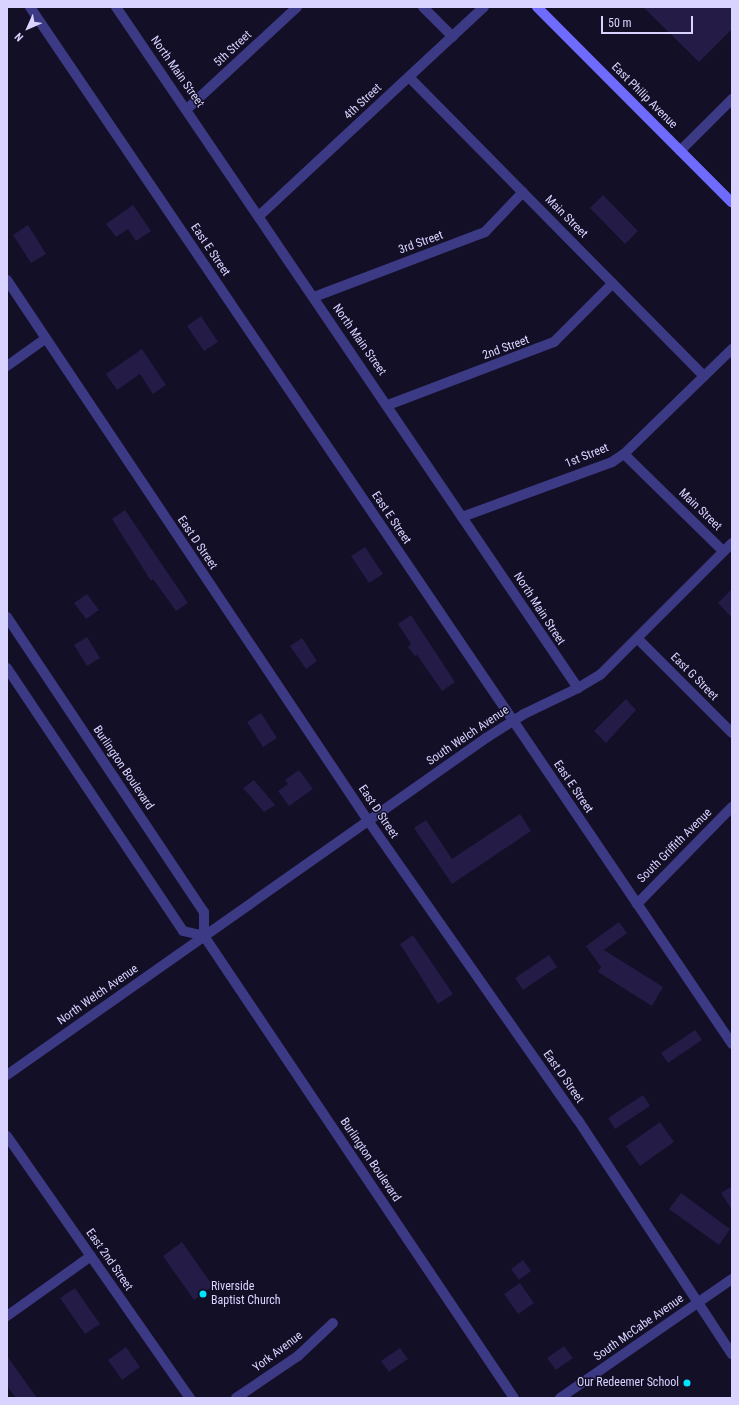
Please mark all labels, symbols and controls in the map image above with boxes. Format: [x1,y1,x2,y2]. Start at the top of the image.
north arrow [8,8,48,48]
scale bar [603,8,695,34]
text: 50 m [608,16,632,30]
street label: 5th Street [211,28,255,70]
text: N [12,30,26,44]
street label: North Main Street [147,34,207,110]
street label: East Philip Avenue [608,60,680,132]
street label: 4th Street [341,81,385,123]
street label: Main Street [542,193,590,241]
street label: East E Street [187,221,233,279]
street label: 3rd Street [397,228,445,258]
street label: North Main Street [329,302,389,378]
street label: 2nd Street [481,333,531,363]
street label: 1st Street [563,441,611,471]
street label: Main Street [675,486,725,534]
street label: East E Street [368,489,414,547]
street label: East D Street [174,514,220,572]
street label: North Main Street [510,570,568,648]
street label: East G Street [667,650,721,704]
street label: South Welch Avenue [424,703,512,769]
street label: Burlington Boulevard [90,723,156,813]
street label: East E Street [550,758,596,816]
street label: East D Street [355,783,401,841]
street label: South Griffith Avenue [635,806,715,886]
street label: North Welch Avenue [55,962,141,1028]
street label: East D Street [540,1048,586,1106]
street label: Burlington Boulevard [337,1115,403,1205]
street label: East 2nd Street [82,1226,136,1294]
place label: Riverside Baptist Church [211,1280,281,1308]
marker: Riverside Baptist Church [198,1289,208,1299]
street label: South McCabe Avenue [591,1292,687,1364]
street label: York Avenue [250,1329,306,1375]
place label: Our Redeemer School [577,1376,679,1390]
marker: Our Redeemer School [682,1378,692,1388]

